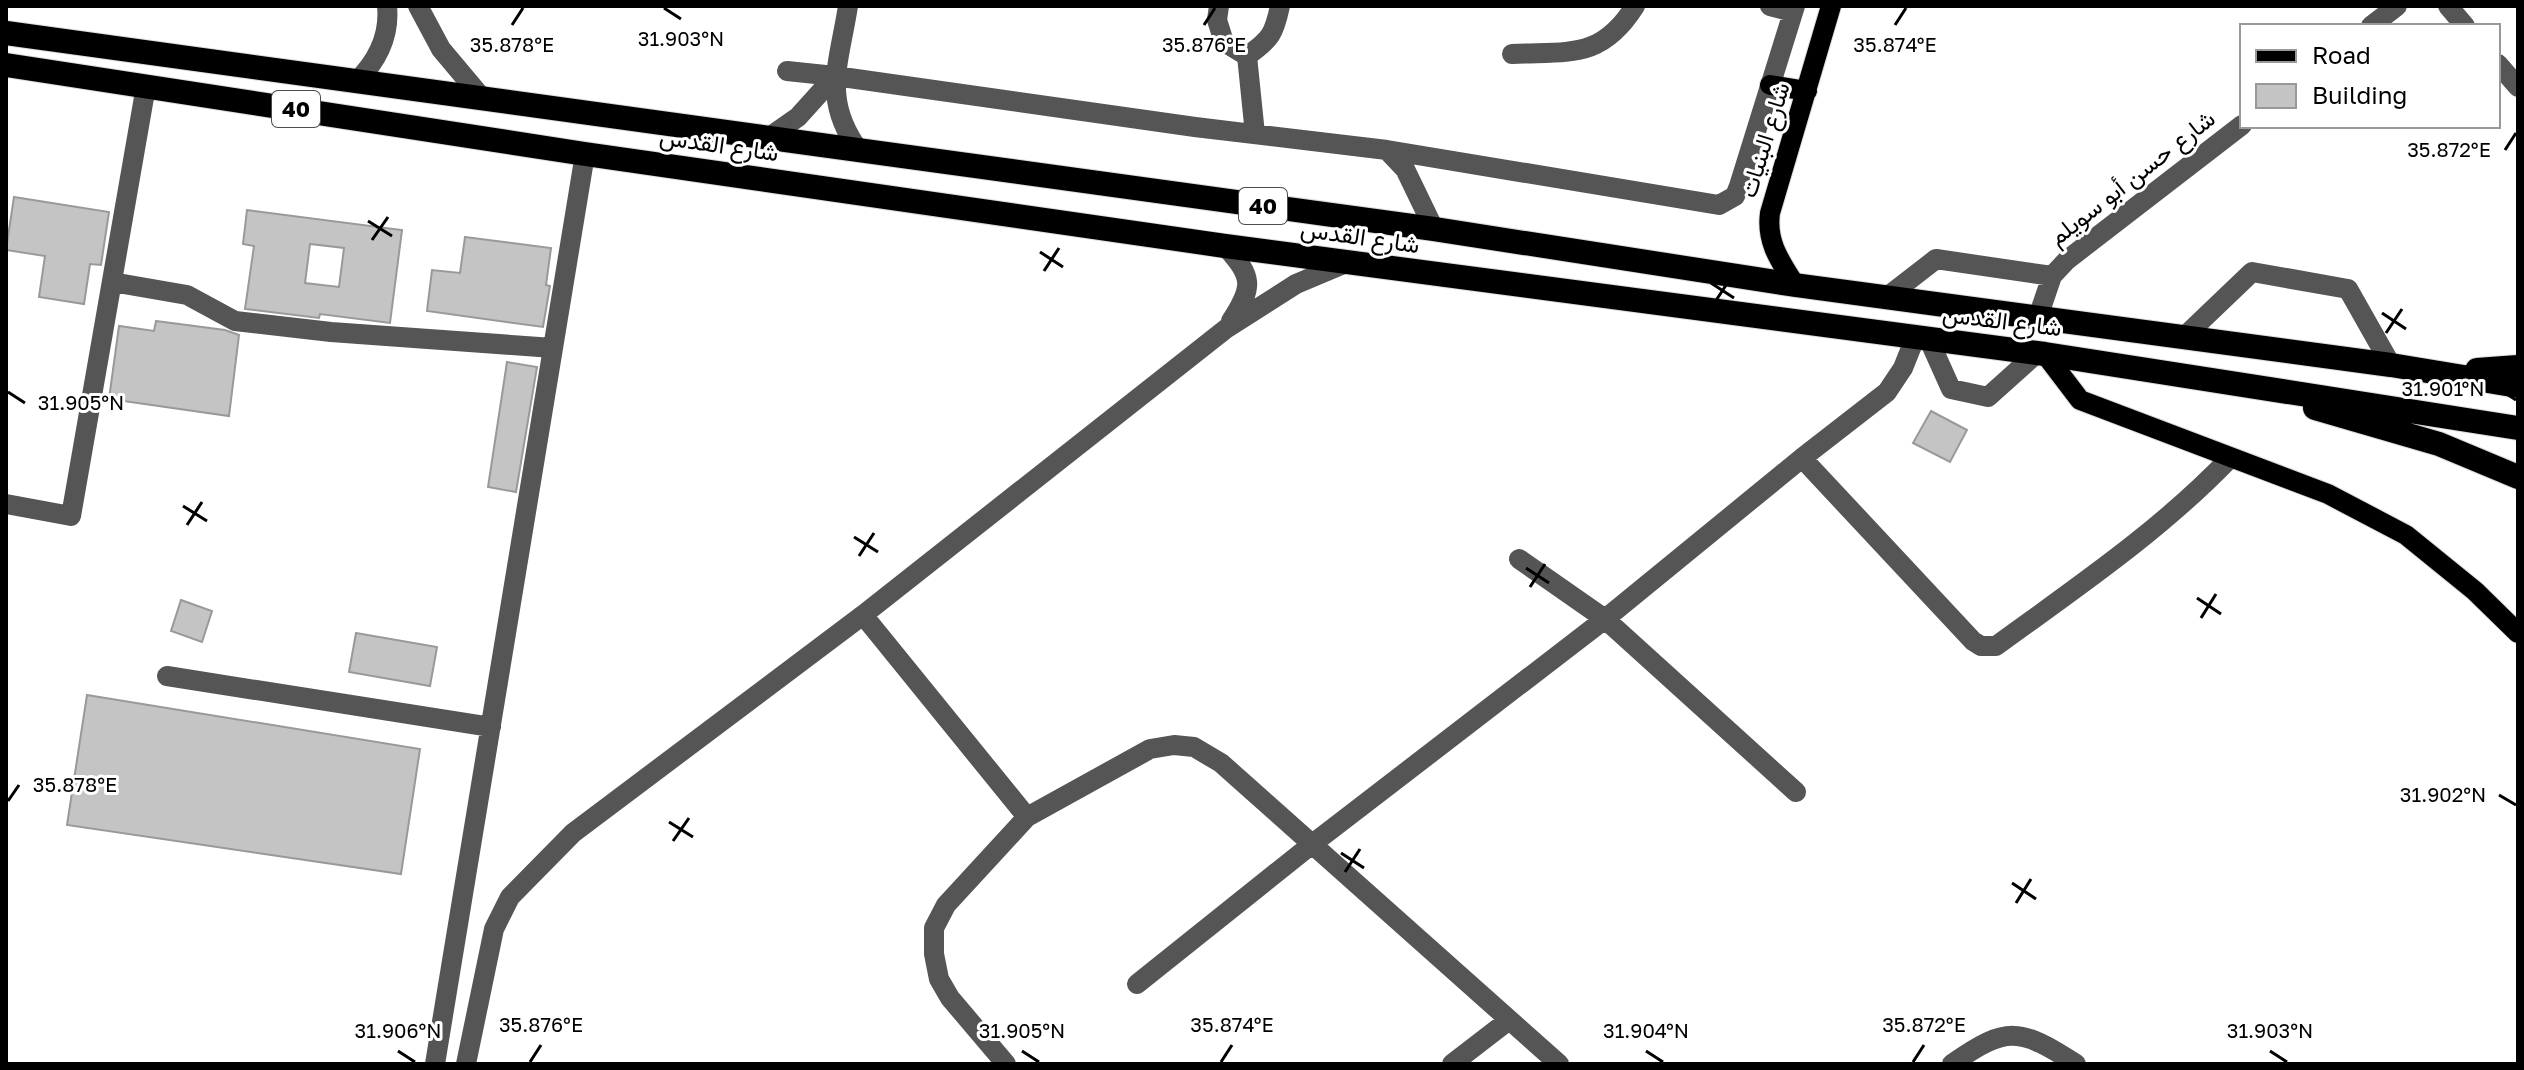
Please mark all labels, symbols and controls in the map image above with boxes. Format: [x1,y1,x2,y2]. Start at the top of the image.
legend [2240,24,2500,128]
text: 31.903°N [638,26,724,50]
text: 35.878°E [470,32,554,56]
text: 35.876°E [1162,32,1246,56]
text: 35.874°E [1853,32,1937,56]
text: Road [2312,40,2371,69]
street label: شارع البنيات [1732,78,1798,202]
text: Building [2312,80,2407,109]
road number: 40 [272,91,320,127]
street label: شارع حسن أبو سويلم [2042,103,2222,253]
street label: شارع القدس [657,121,781,169]
text: 35.872°E [2407,137,2491,161]
road number: 40 [1239,188,1287,224]
street label: شارع القدس [1298,213,1422,261]
street label: شارع القدس [1941,298,2063,344]
text: 31.901°N [2402,376,2485,400]
text: 31.905°N [38,390,124,414]
text: 35.878°E [33,772,117,796]
text: 31.902°N [2400,782,2486,806]
text: 35.876°E [499,1012,583,1036]
text: 35.874°E [1190,1012,1274,1036]
text: 35.872°E [1882,1012,1966,1036]
text: 31.906°N [355,1018,442,1042]
text: 31.905°N [979,1018,1065,1042]
text: 31.904°N [1603,1018,1689,1042]
text: 31.903°N [2227,1018,2313,1042]

